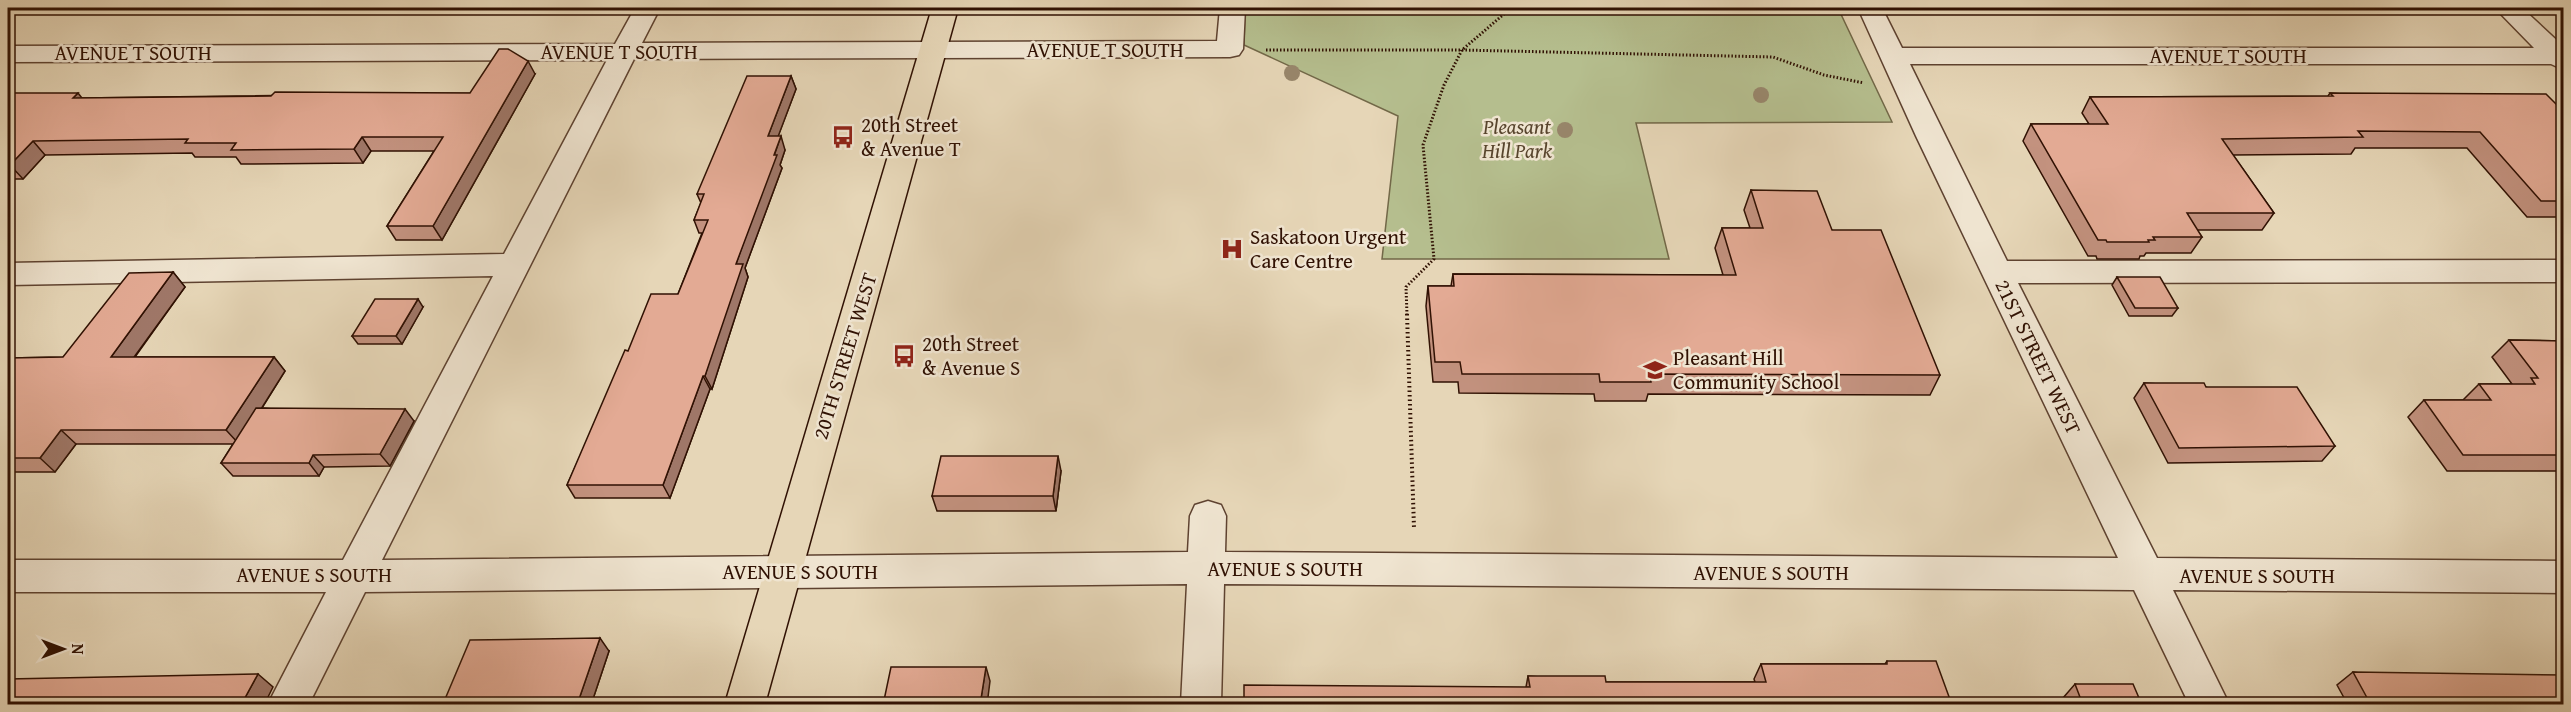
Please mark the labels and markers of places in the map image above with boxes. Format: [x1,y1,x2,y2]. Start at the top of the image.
place label: 20th Street & Avenue T [861,109,961,164]
bus stop icon: 20th Street & Avenue T [830,124,856,150]
place label: Saskatoon Urgent Care Centre [1250,221,1407,276]
hospital icon: Saskatoon Urgent Care Centre [1219,236,1245,262]
place label: 20th Street & Avenue S [922,328,1020,383]
place label: Pleasant Hill Community School [1673,342,1839,397]
bus stop icon: 20th Street & Avenue S [891,343,917,369]
school or university icon: Pleasant Hill Community School [1642,357,1668,383]

